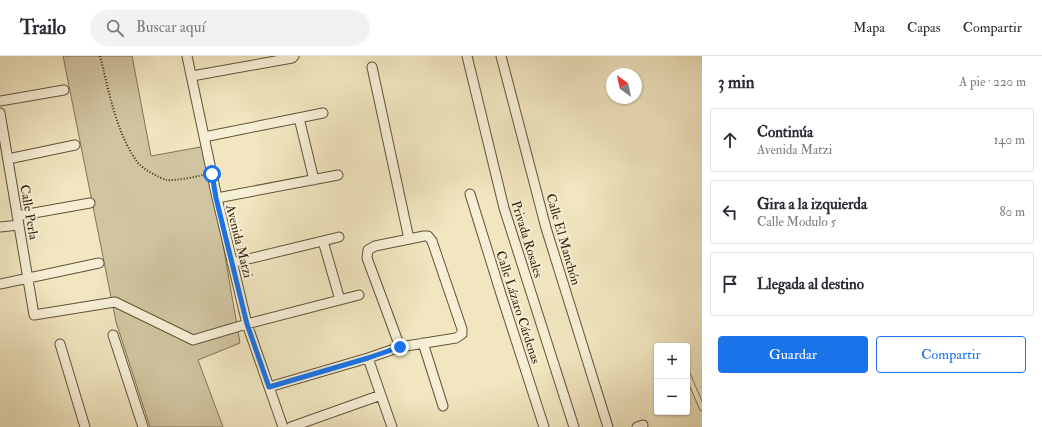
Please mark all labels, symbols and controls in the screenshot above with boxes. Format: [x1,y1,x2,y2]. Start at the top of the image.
search box [90,10,370,46]
text: Trailo [20,16,66,40]
icon: search [104,17,126,39]
text: Buscar aquí [136,18,205,37]
text: Mapa [853,19,885,36]
text: Capas [907,19,941,36]
text: Compartir [963,19,1022,36]
north arrow [606,68,642,104]
text: 3 min [718,72,755,93]
text: A pie · 220 m [959,74,1026,90]
text: Continúa [757,123,813,142]
icon: ahead [719,129,741,151]
text: 140 m [994,132,1025,148]
text: Avenida Matzi [757,142,832,158]
route start [203,165,221,183]
street label: Calle Perla [16,183,42,242]
street label: Calle El Manchón [542,192,584,287]
text: Gira a la izquierda [757,195,867,214]
street label: Privada Rosales [508,199,546,280]
icon: left [719,201,741,223]
street label: Avenida Matzi [222,202,256,280]
text: 80 m [999,204,1025,220]
text: Calle Modulo 5 [757,214,836,230]
street label: Calle Lázaro Cárdenas [492,249,544,366]
icon: arrive [719,273,741,295]
text: Llegada al destino [757,275,864,294]
button: Guardar [718,336,868,373]
button: Compartir [876,336,1026,373]
route end [391,338,409,356]
map controls [654,343,690,415]
button: + [654,343,690,379]
button: − [654,379,690,415]

